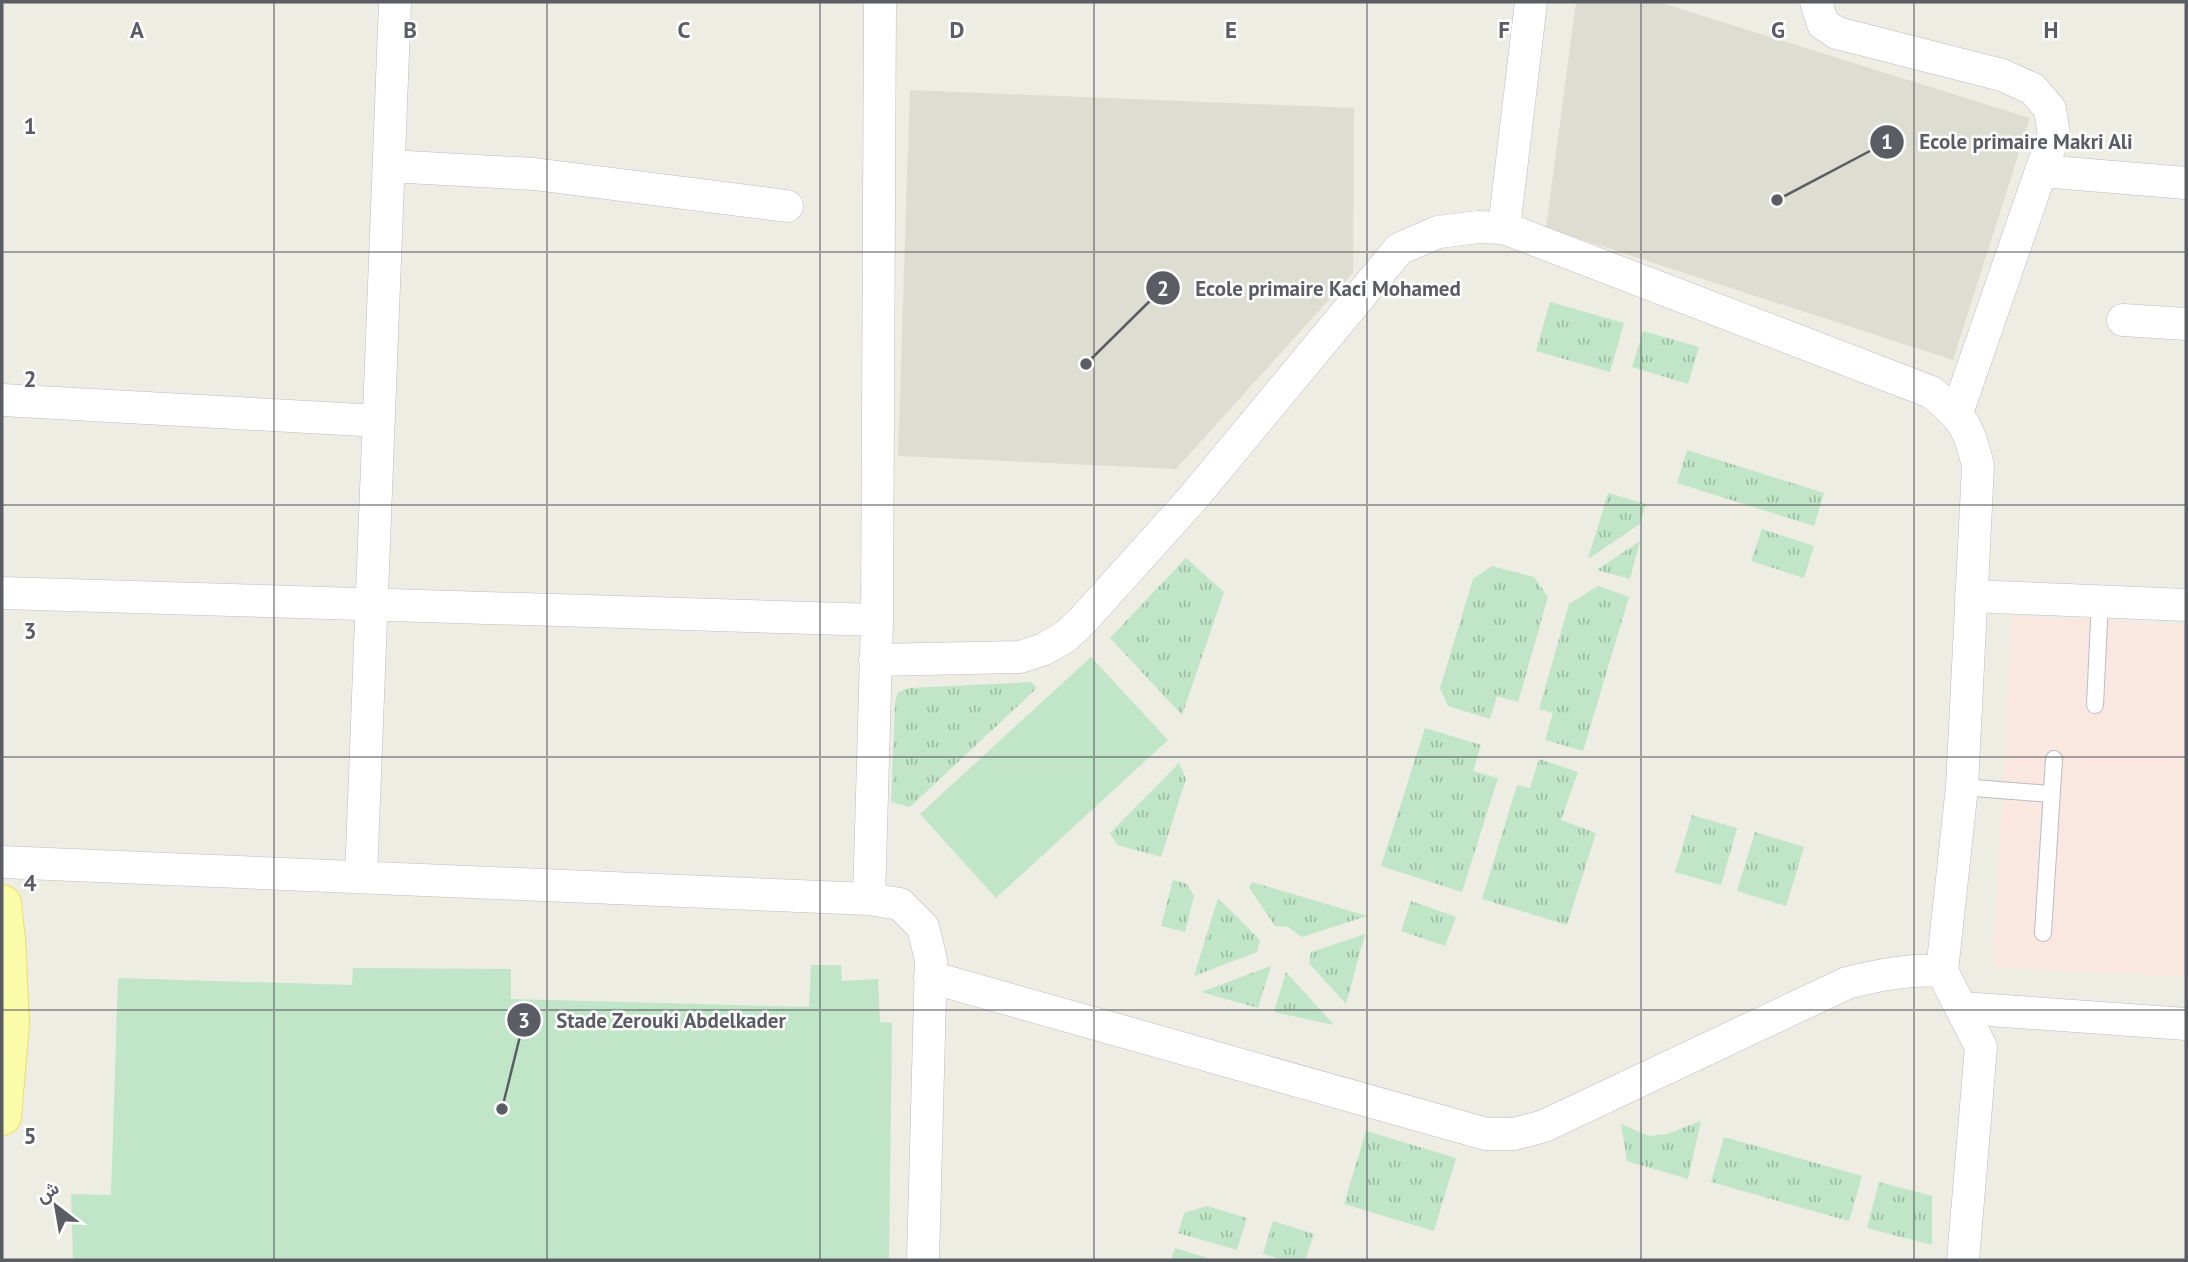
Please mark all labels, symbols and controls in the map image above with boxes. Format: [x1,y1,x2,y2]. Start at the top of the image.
text: A [130,15,144,44]
text: B [403,15,417,44]
text: C [678,15,691,44]
text: D [950,15,964,44]
text: E [1225,15,1237,44]
text: F [1498,15,1510,44]
text: G [1771,15,1785,44]
text: H [2044,15,2058,44]
text: 1 [23,111,37,140]
callout: Ecole primaire Makri Ali [1870,121,2147,163]
text: 1 [1881,128,1893,155]
text: Ecole primaire Makri Ali [1919,128,2133,155]
callout: Ecole primaire Kaci Mohamed [1146,267,1475,309]
text: 2 [1157,275,1169,302]
text: Ecole primaire Kaci Mohamed [1195,275,1461,302]
text: 2 [23,364,37,393]
text: 3 [23,616,37,645]
text: 4 [23,868,37,897]
callout: Stade Zerouki Abdelkader [506,999,800,1041]
text: 3 [518,1007,530,1034]
text: Stade Zerouki Abdelkader [556,1007,786,1034]
text: 5 [23,1121,37,1150]
north arrow [21,1171,91,1241]
text: ش [31,1175,63,1208]

